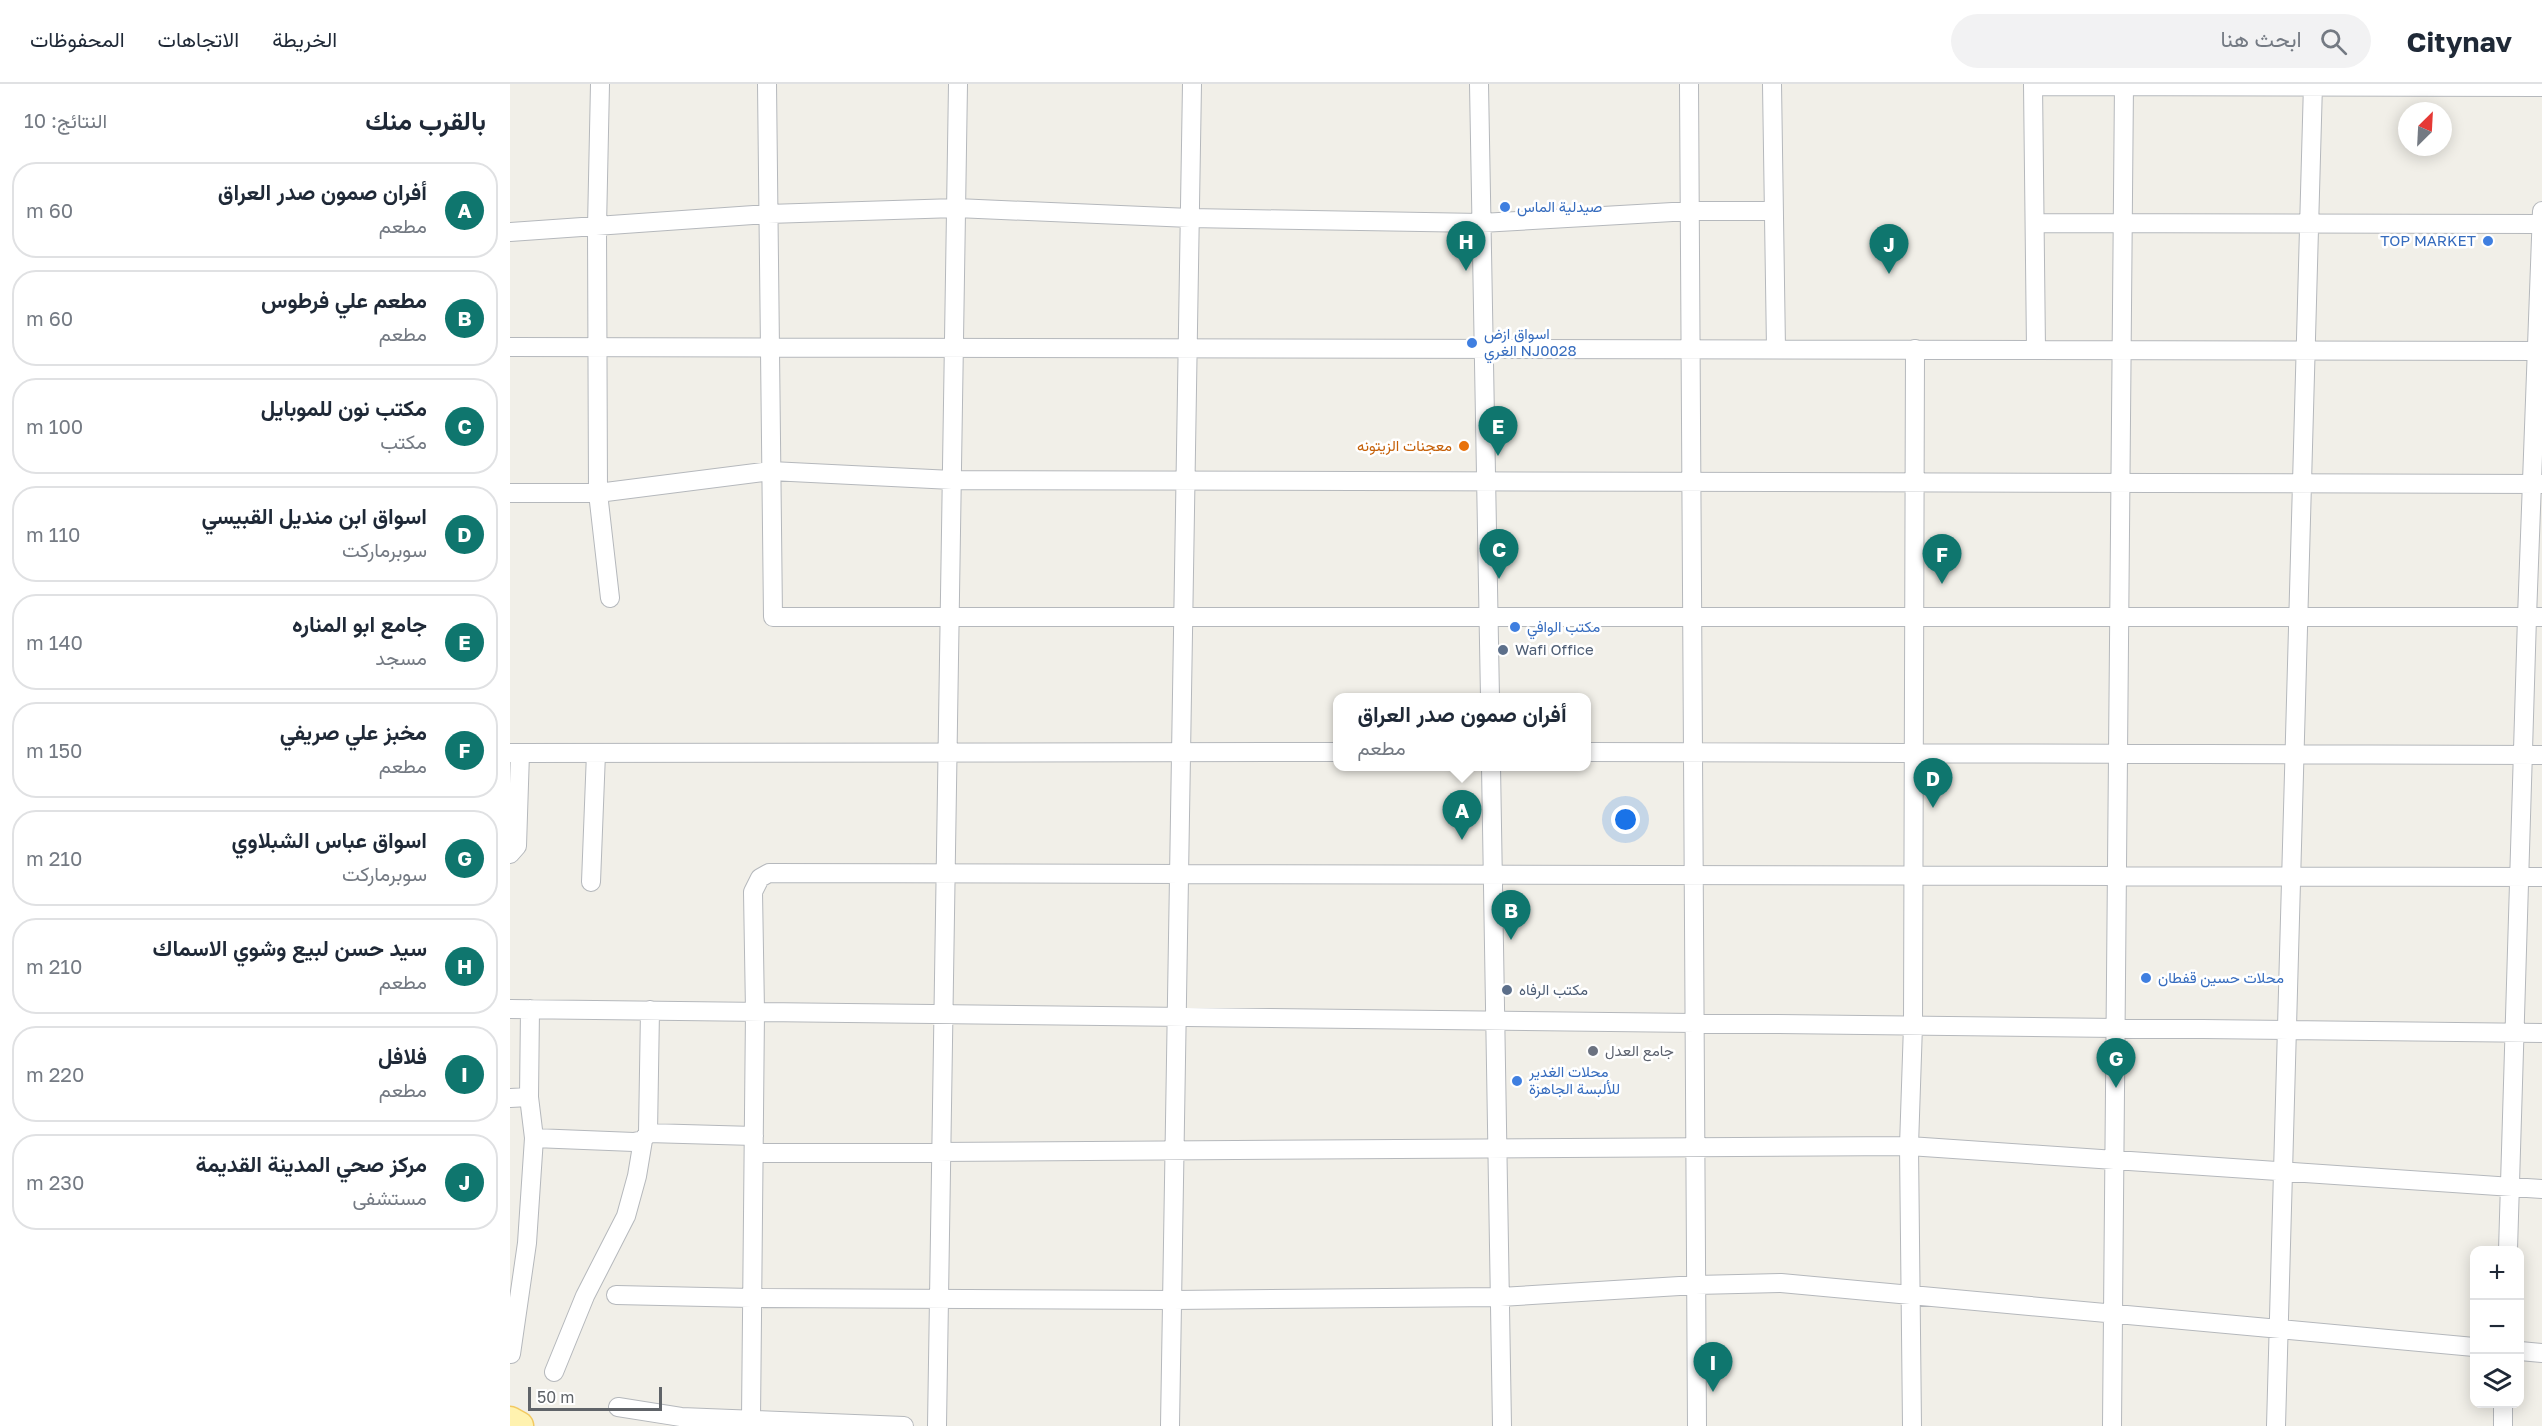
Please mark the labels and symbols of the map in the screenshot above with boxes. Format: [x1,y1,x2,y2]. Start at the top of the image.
north arrow [2398,102,2452,156]
place label: صيدلية الماس [1517,197,1602,217]
marker: صيدلية الماس [1498,200,1512,214]
pin: H [1446,222,1486,271]
pin: J [1870,224,1908,274]
place label: TOP MARKET [2380,231,2476,249]
marker: TOP MARKET [2481,234,2495,248]
place label: اسواق ازض الغري NJ0028 [1484,324,1577,364]
marker: اسواق ازض الغري NJ0028 [1465,336,1479,350]
pin: E [1478,406,1518,456]
place label: معجنات الزيتونه [1357,436,1452,455]
marker: معجنات الزيتونه [1457,439,1471,453]
pin: C [1480,530,1518,579]
pin: F [1922,534,1962,584]
place label: مكتب الوافي [1527,617,1600,640]
marker: مكتب الوافي [1508,620,1522,634]
place label: Wafi Office [1515,640,1594,658]
marker: Wafi Office [1496,643,1510,657]
pin: D [1914,758,1952,808]
pin: A [1442,790,1482,840]
your location [1611,805,1640,834]
pin: B [1492,890,1530,940]
place label: محلات حسين قفطان [2158,968,2284,988]
marker: محلات حسين قفطان [2139,971,2153,985]
place label: مكتب الرفاه [1519,980,1588,999]
marker: مكتب الرفاه [1500,983,1514,997]
pin: G [2096,1038,2136,1088]
place label: جامع العدل [1605,1041,1674,1062]
marker: جامع العدل [1586,1044,1600,1058]
place label: محلات الغدير للألبسة الجاهزة [1528,1062,1620,1098]
marker: محلات الغدير للألبسة الجاهزة [1510,1074,1524,1088]
pin: I [1694,1342,1732,1392]
scale bar [528,1384,662,1412]

